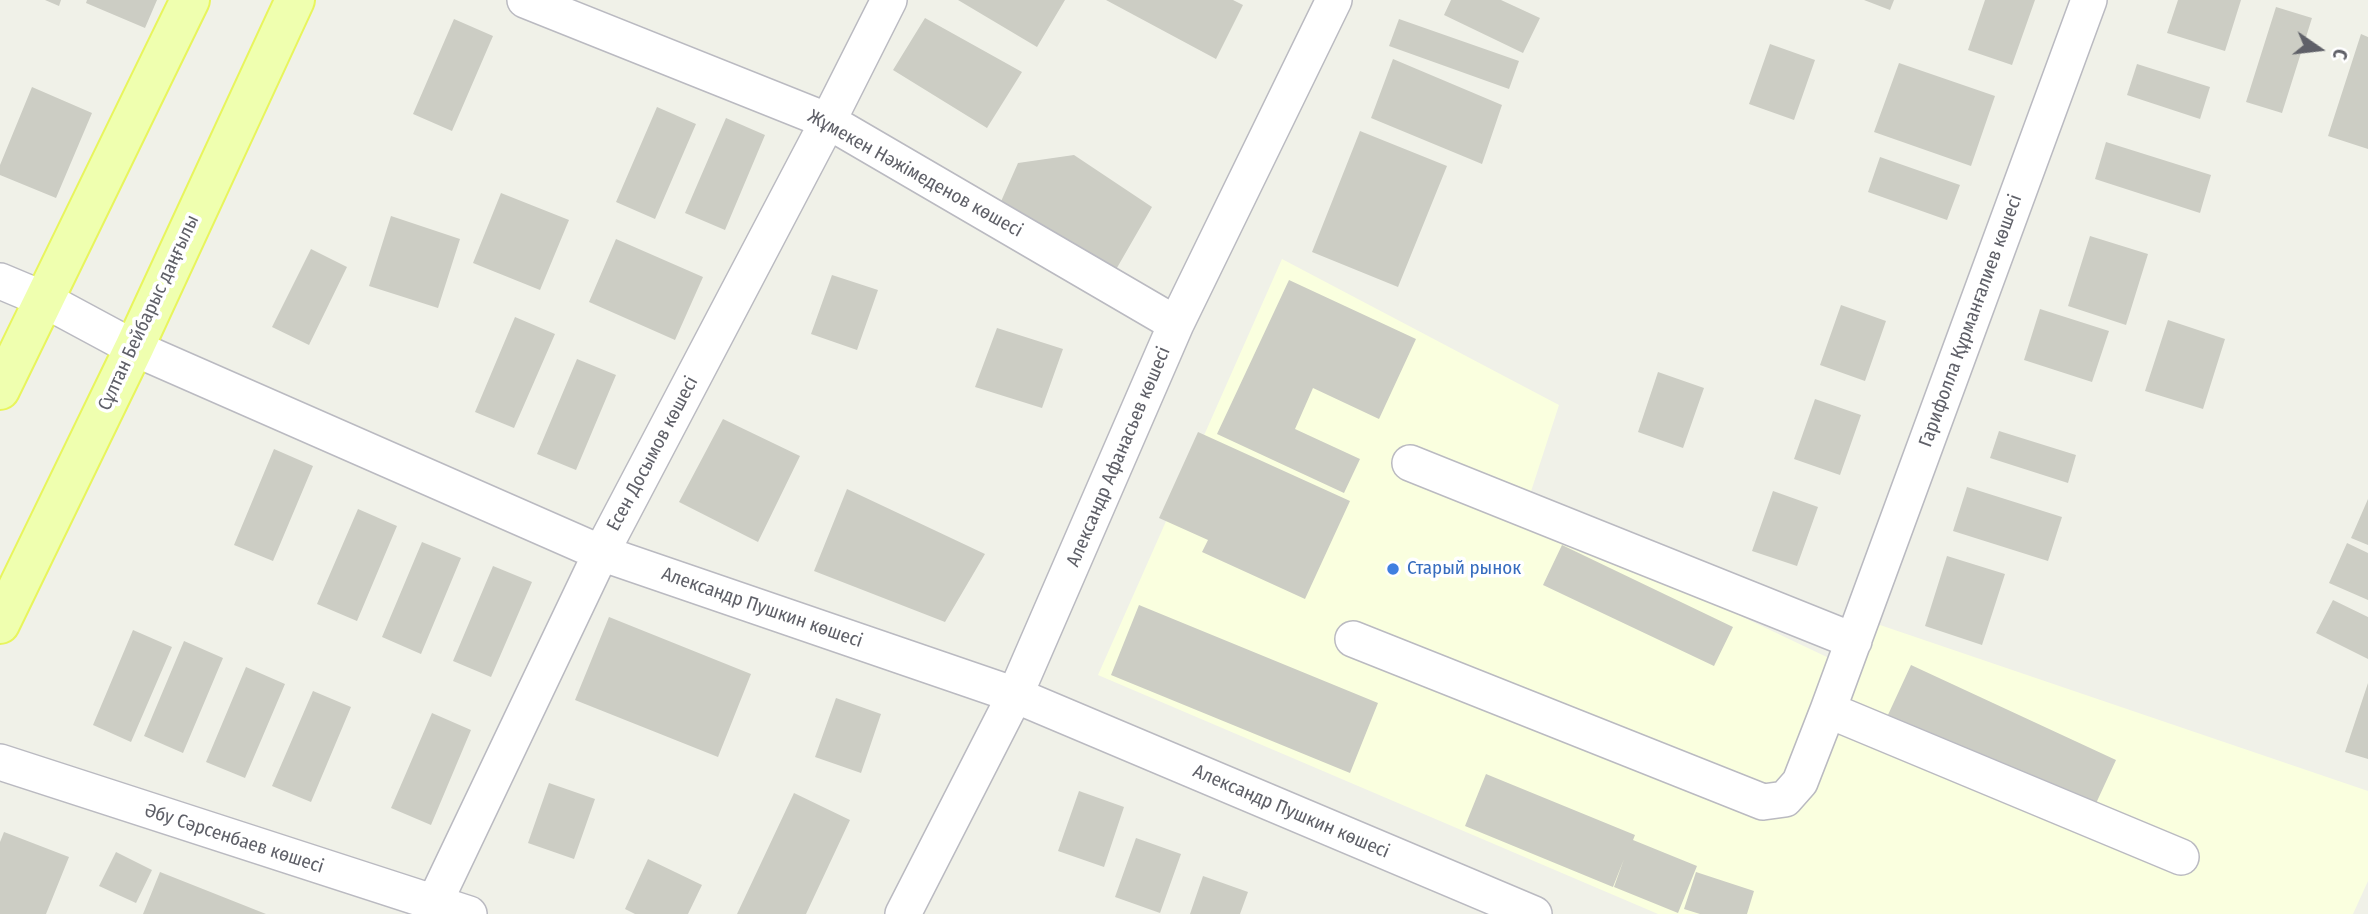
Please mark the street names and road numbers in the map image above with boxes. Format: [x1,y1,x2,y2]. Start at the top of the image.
street label: Жұмекен Нәжімеденов көшесі [804,105,1026,243]
street label: Гарифолла Құрманғалиев көшесі [1915,192,2027,450]
street label: Сұлтан Бейбарыс даңғылы [94,212,204,414]
street label: Александр Афанасьев көшесі [1062,344,1176,570]
street label: Есен Досымов көшесі [603,373,703,535]
street label: Александр Пушкин көшесі [658,563,866,653]
street label: Александр Пушкин көшесі [1189,760,1393,864]
street label: Әбу Сәрсенбаев көшесі [142,799,326,879]

